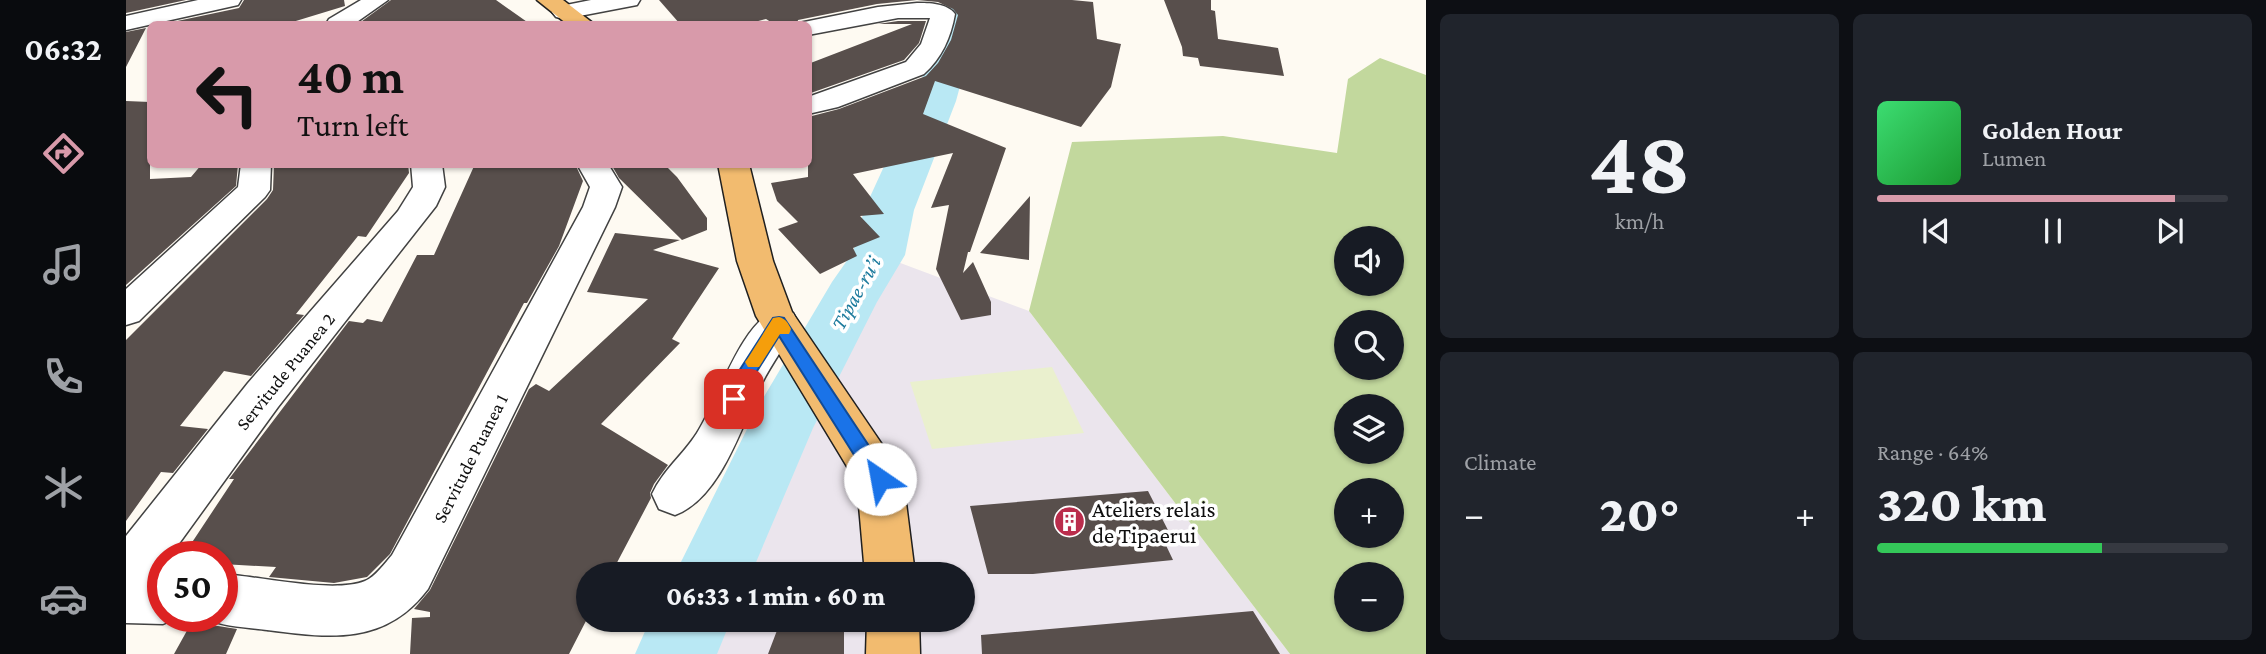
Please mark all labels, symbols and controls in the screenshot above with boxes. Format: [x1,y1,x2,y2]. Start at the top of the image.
text: 06:32 [24,31,102,67]
icon: left [182,49,273,140]
text: 40 m [297,49,404,104]
text: Turn left [297,107,408,143]
text: 48 [1588,111,1691,213]
text: Golden Hour [1982,116,2123,145]
icon: directions [39,129,88,178]
text: Lumen [1982,145,2046,171]
text: km/h [1615,208,1664,234]
icon: previous [1917,212,1955,250]
icon: pause [2034,212,2072,250]
icon: next [2151,212,2189,250]
map controls [1334,226,1404,632]
button: sound [1334,226,1404,296]
icon: music [39,240,88,289]
water label: Tipae-ru’i [826,252,886,334]
street label: Servitude Puanea 2 [232,309,339,434]
button: search [1334,310,1404,380]
icon: phone [39,352,88,401]
pin [704,369,764,429]
icon: arrive [715,380,753,418]
street label: Servitude Puanea 1 [429,390,512,526]
button: layers [1334,394,1404,464]
text: Range · 64% [1877,439,1988,465]
position arrow [843,442,917,516]
text: Climate [1464,449,1536,475]
icon: climate [39,463,88,512]
text: 320 km [1877,474,2046,532]
button: + [1334,478,1404,548]
text: 20° [1599,484,1680,542]
text: − [1464,493,1484,535]
text: + [1795,493,1815,535]
place label: Ateliers relais de Tipaerui [1092,496,1215,548]
building icon: Ateliers relais de Tipaerui [1052,505,1086,539]
speed limit sign: 50 [147,541,238,632]
button: − [1334,562,1404,632]
icon: car [39,574,88,623]
text: 06:33 · 1 min · 60 m [666,582,885,611]

